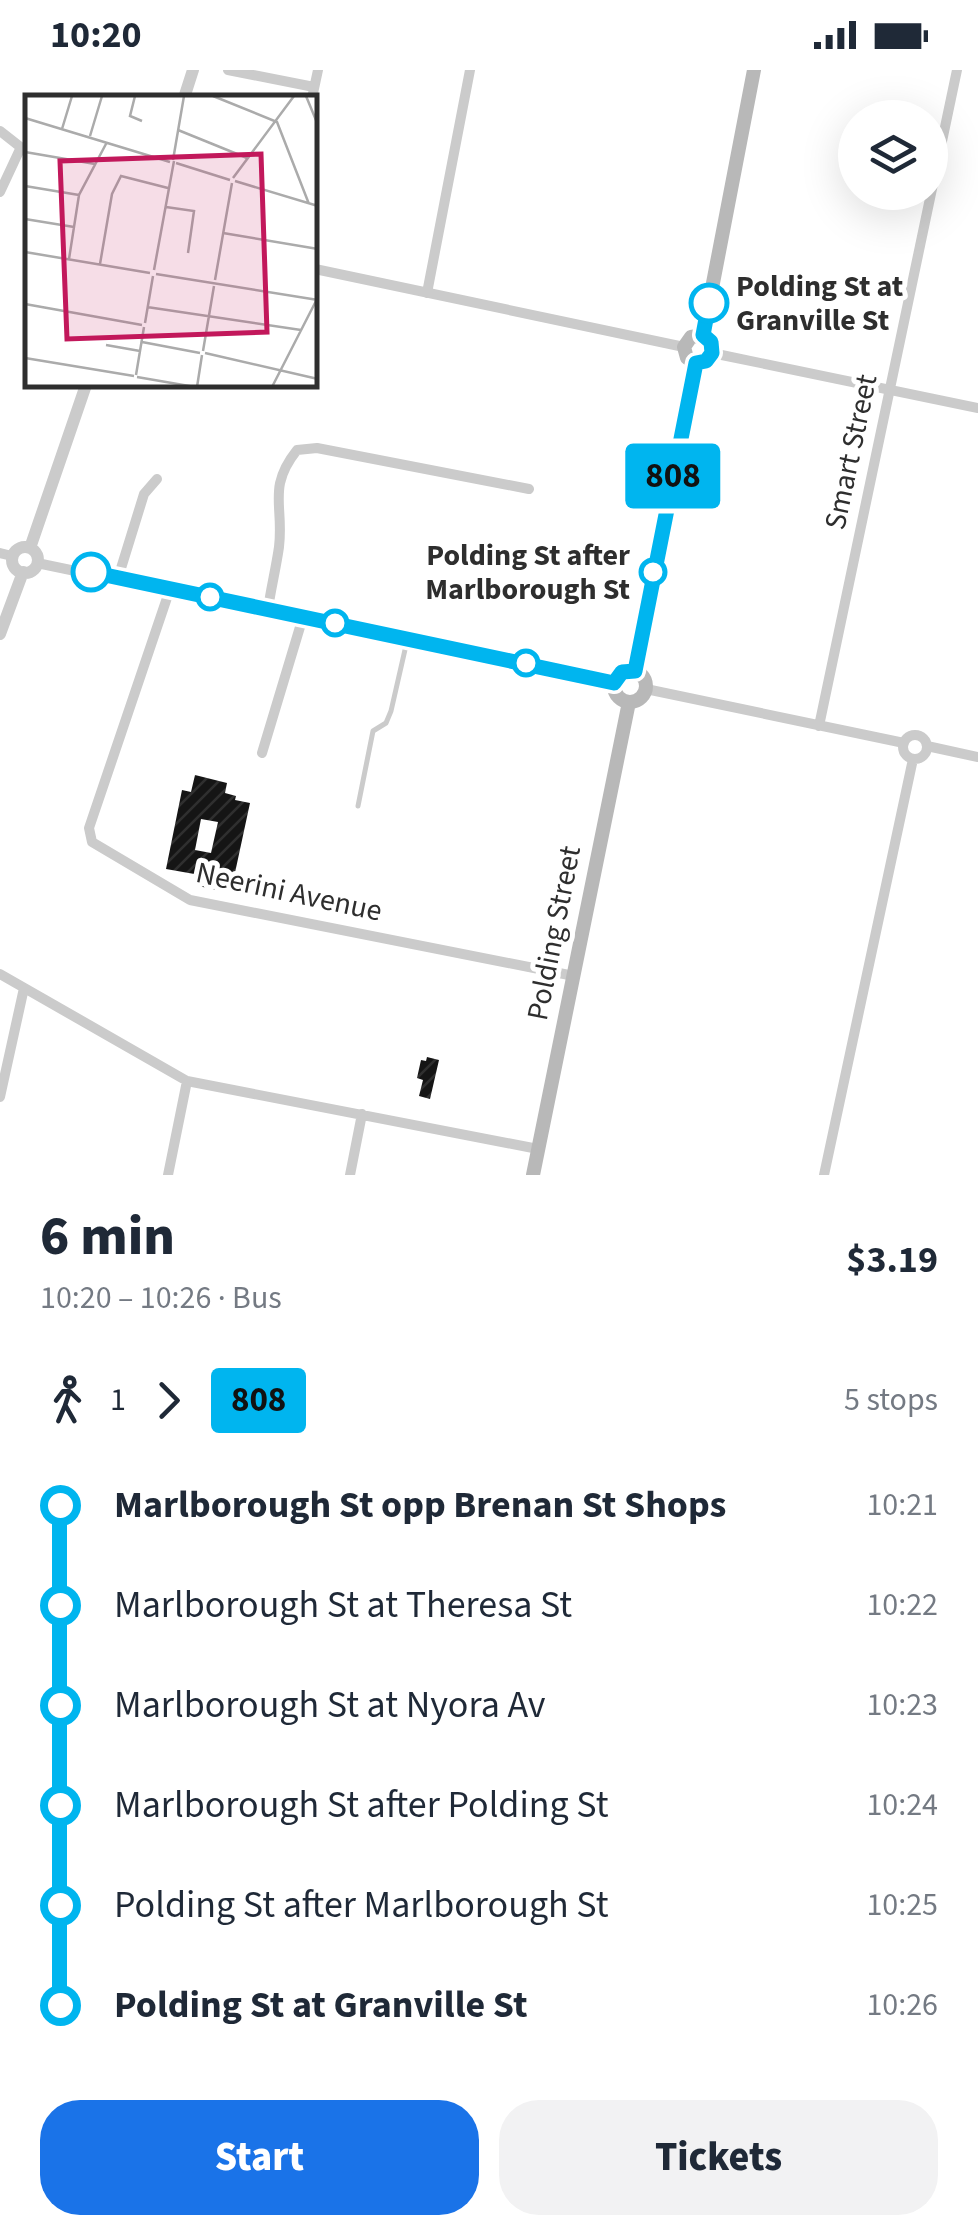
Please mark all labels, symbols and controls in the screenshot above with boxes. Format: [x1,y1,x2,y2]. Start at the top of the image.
text: 10:20 [50,8,142,62]
inset map [25,95,318,388]
map controls [838,100,948,210]
button: layers [838,100,948,210]
place label: Polding St at Granville St [736,265,904,342]
marker: Polding St at Granville St [690,284,728,322]
street label: Smart Street [814,370,888,534]
line badge: 808 [616,444,730,508]
text: 808 [645,451,701,501]
place label: Polding St after Marlborough St [425,534,630,611]
unlabelled marker [72,553,110,591]
marker: Polding St after Marlborough St [640,559,666,585]
unlabelled marker [197,584,223,610]
unlabelled marker [322,610,348,636]
unlabelled marker [513,650,539,676]
street label: Polding Street [516,842,592,1024]
street label: Neerini Avenue [192,851,386,933]
text: 6 min [40,1198,175,1276]
text: $3.19 [846,1233,938,1287]
text: 10:20 – 10:26 · Bus [40,1275,282,1321]
icon: walk [40,1373,95,1428]
icon: forward [141,1373,196,1428]
text: 808 [231,1375,286,1425]
text: 1 [110,1377,126,1423]
text: 5 stops [844,1377,938,1423]
text: Marlborough St opp Brenan St Shops [114,1478,726,1532]
text: 10:21 [866,1482,938,1528]
text: Marlborough St at Theresa St [114,1578,572,1632]
text: 10:22 [866,1582,938,1628]
text: Marlborough St at Nyora Av [114,1678,546,1732]
text: 10:23 [866,1682,938,1728]
text: Marlborough St after Polding St [114,1778,609,1832]
text: 10:24 [866,1782,938,1828]
text: Polding St after Marlborough St [114,1878,609,1932]
text: 10:25 [866,1882,938,1928]
text: Polding St at Granville St [114,1978,527,2032]
text: 10:26 [866,1982,938,2028]
button: Start [40,2100,479,2215]
button: Tickets [499,2100,938,2215]

